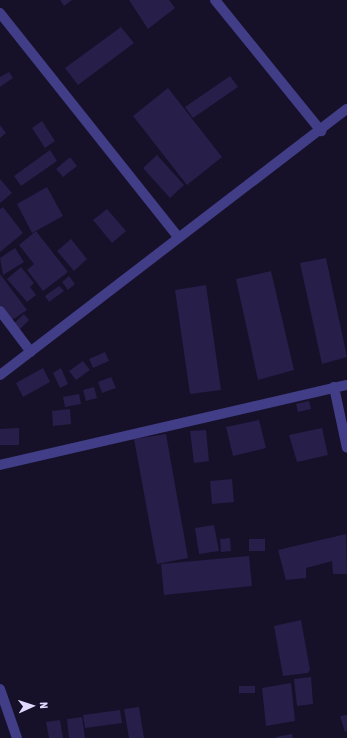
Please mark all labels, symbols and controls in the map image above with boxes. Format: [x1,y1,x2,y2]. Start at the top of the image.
north arrow [12,686,52,726]
text: N [38,702,50,709]

